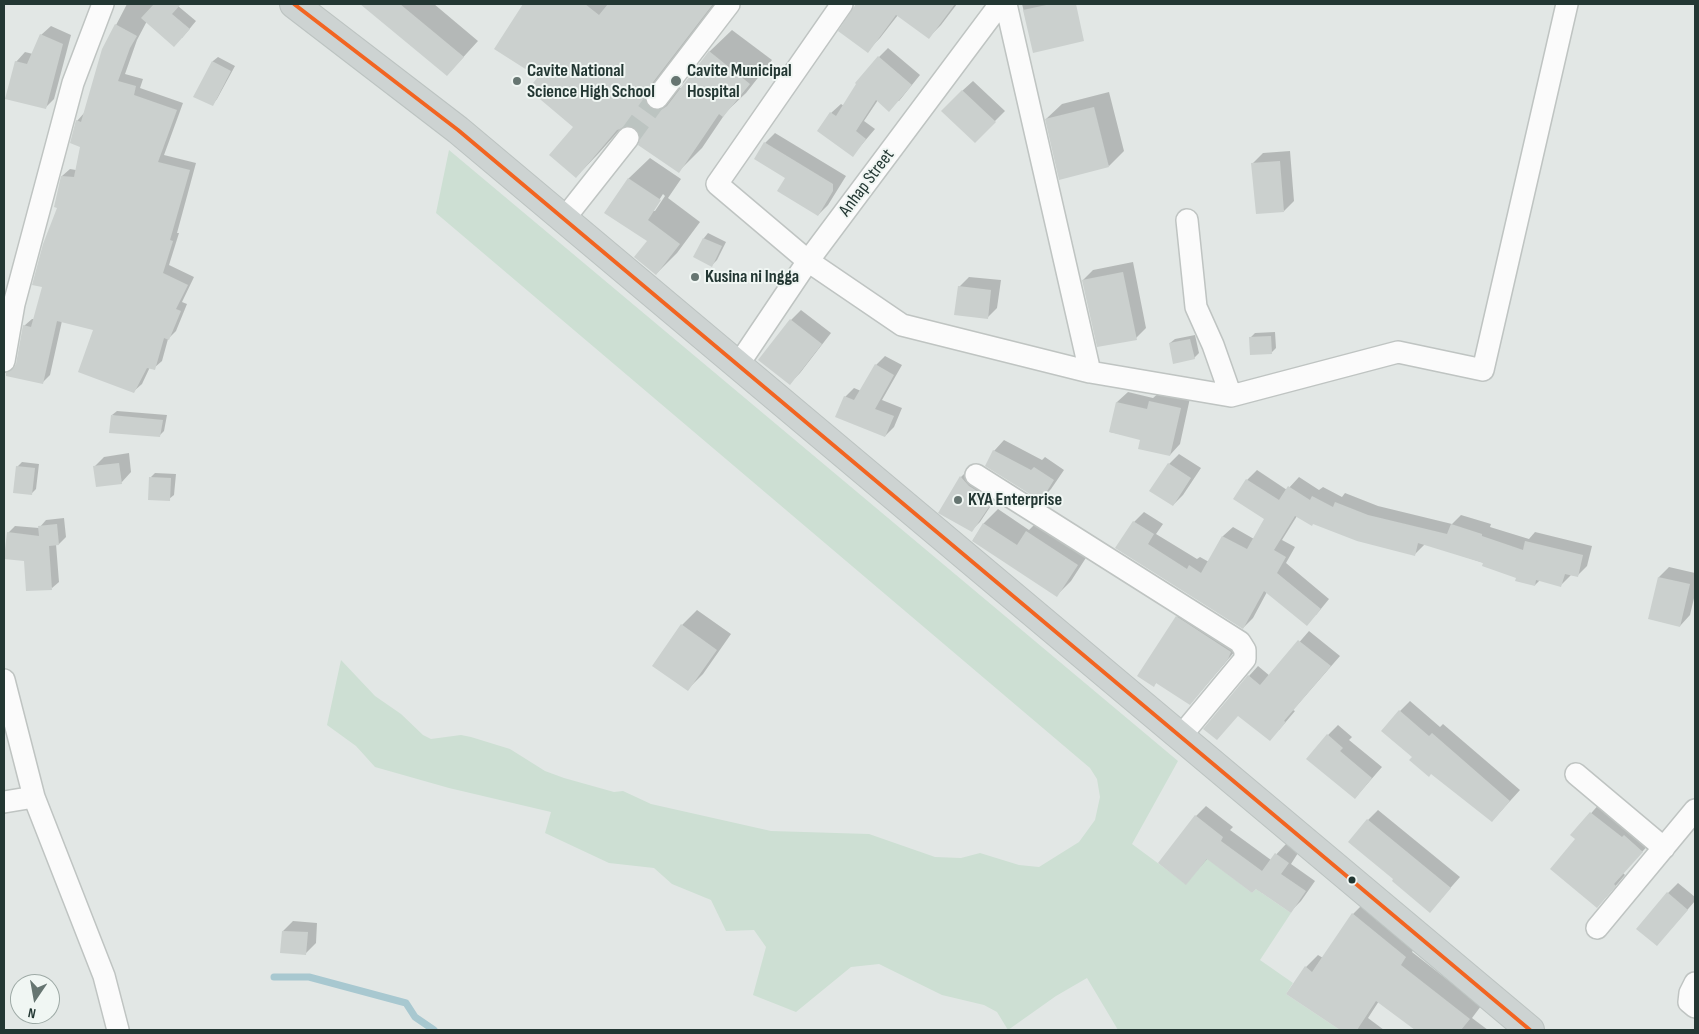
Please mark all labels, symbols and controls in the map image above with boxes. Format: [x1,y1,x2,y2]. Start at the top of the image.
place label: Cavite National Science High School [527,60,655,102]
place label: Cavite Municipal Hospital [687,60,792,102]
marker: Cavite Municipal Hospital [669,74,683,88]
marker: Cavite National Science High School [511,75,523,87]
street label: Anhap Street [835,145,899,221]
place label: Kusina ni Ingga [705,266,799,288]
marker: Kusina ni Ingga [689,271,701,283]
place label: KYA Enterprise [968,489,1062,511]
marker: KYA Enterprise [952,494,964,506]
unlabelled marker [1347,875,1357,885]
north arrow [10,974,60,1024]
text: N [27,1004,37,1022]

